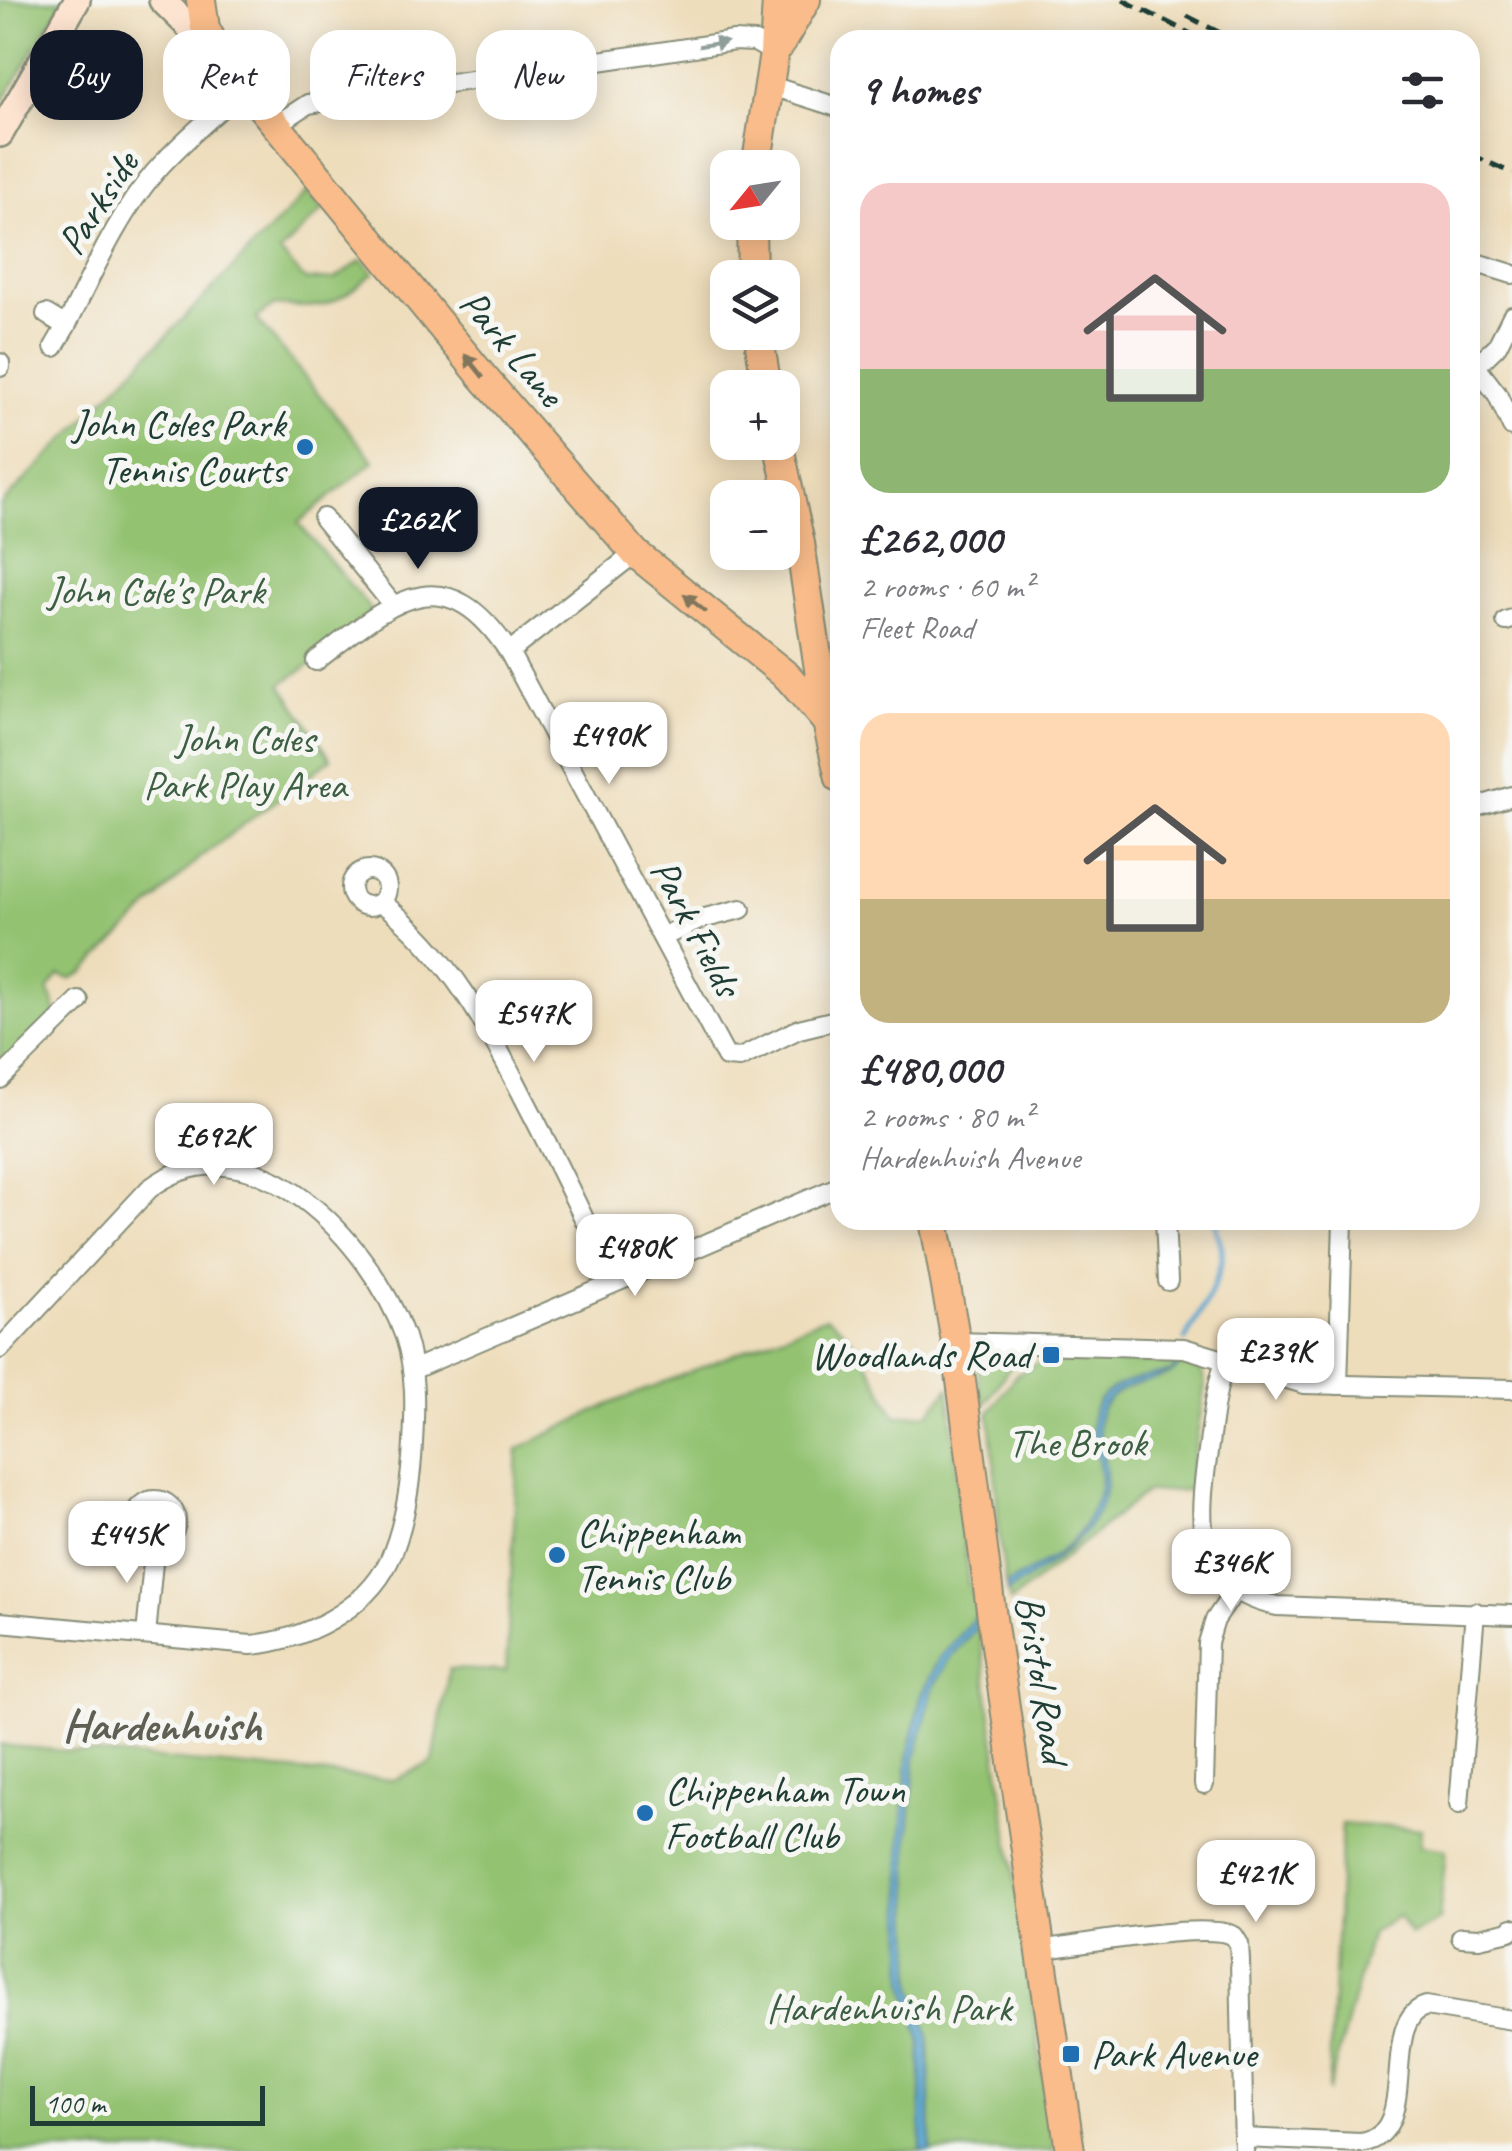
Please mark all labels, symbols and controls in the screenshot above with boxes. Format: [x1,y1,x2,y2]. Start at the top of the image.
chip: Buy [30,30,143,120]
chip: Rent [163,30,290,120]
chip: Filters [310,30,456,120]
chip: New [476,30,597,120]
one-way arrow [698,36,729,52]
icon: filters [1395,63,1450,118]
text: 9 homes [860,64,978,117]
street label: Parkside [46,139,151,264]
north arrow [710,150,800,240]
map controls [710,150,800,570]
icon: home [1065,248,1245,428]
button: layers [710,260,800,350]
street label: Park Lane [449,279,577,419]
one-way arrow [464,353,485,378]
button: + [710,370,800,460]
place label: John Coles Park Tennis Courts [70,399,288,495]
marker: John Coles Park Tennis Courts [294,436,316,458]
button: − [710,480,800,570]
pin: £262K [348,487,488,572]
text: £262K [381,499,455,540]
text: £262,000 [860,513,1002,566]
park label: John Cole's Park [46,566,267,616]
text: 2 rooms · 60 m² [860,566,1033,607]
one-way arrow [682,593,707,614]
text: Fleet Road [860,607,974,648]
pin: £490K [539,702,679,787]
park label: John Coles Park Play Area [143,714,349,810]
text: £490K [572,714,646,755]
icon: home [1065,778,1245,958]
street label: Park Fields [639,851,754,1008]
pin: £547K [464,980,604,1065]
text: £547K [497,992,571,1033]
text: £480,000 [860,1043,1001,1096]
text: 2 rooms · 80 m² [860,1096,1033,1137]
pin: £692K [144,1103,284,1188]
text: £692K [177,1115,251,1156]
text: Hardenhuish Avenue [860,1137,1080,1178]
pin: £480K [565,1214,705,1299]
text: £480K [598,1226,672,1267]
pin: £239K [1206,1318,1346,1403]
place label: Woodlands Road [811,1330,1036,1380]
text: £239K [1239,1330,1313,1371]
marker: Woodlands Road [1040,1344,1062,1366]
park label: The Brook [1008,1418,1148,1468]
pin: £445K [57,1501,197,1586]
place label: Chippenham Tennis Club [577,1507,742,1603]
text: £445K [90,1513,164,1554]
pin: £346K [1161,1529,1301,1614]
text: £346K [1194,1541,1268,1582]
marker: Chippenham Tennis Club [546,1544,568,1566]
street label: Bristol Road [1004,1592,1081,1772]
district label: Hardenhuish [62,1697,263,1754]
place label: Chippenham Town Football Club [665,1765,906,1861]
marker: Chippenham Town Football Club [634,1802,656,1824]
pin: £421K [1186,1840,1326,1925]
text: £421K [1219,1852,1293,1893]
park label: Hardenhuish Park [766,1983,1014,2033]
place label: Park Avenue [1091,2029,1259,2079]
marker: Park Avenue [1060,2043,1082,2065]
scale bar [30,2081,265,2126]
text: 100 m [45,2086,105,2121]

